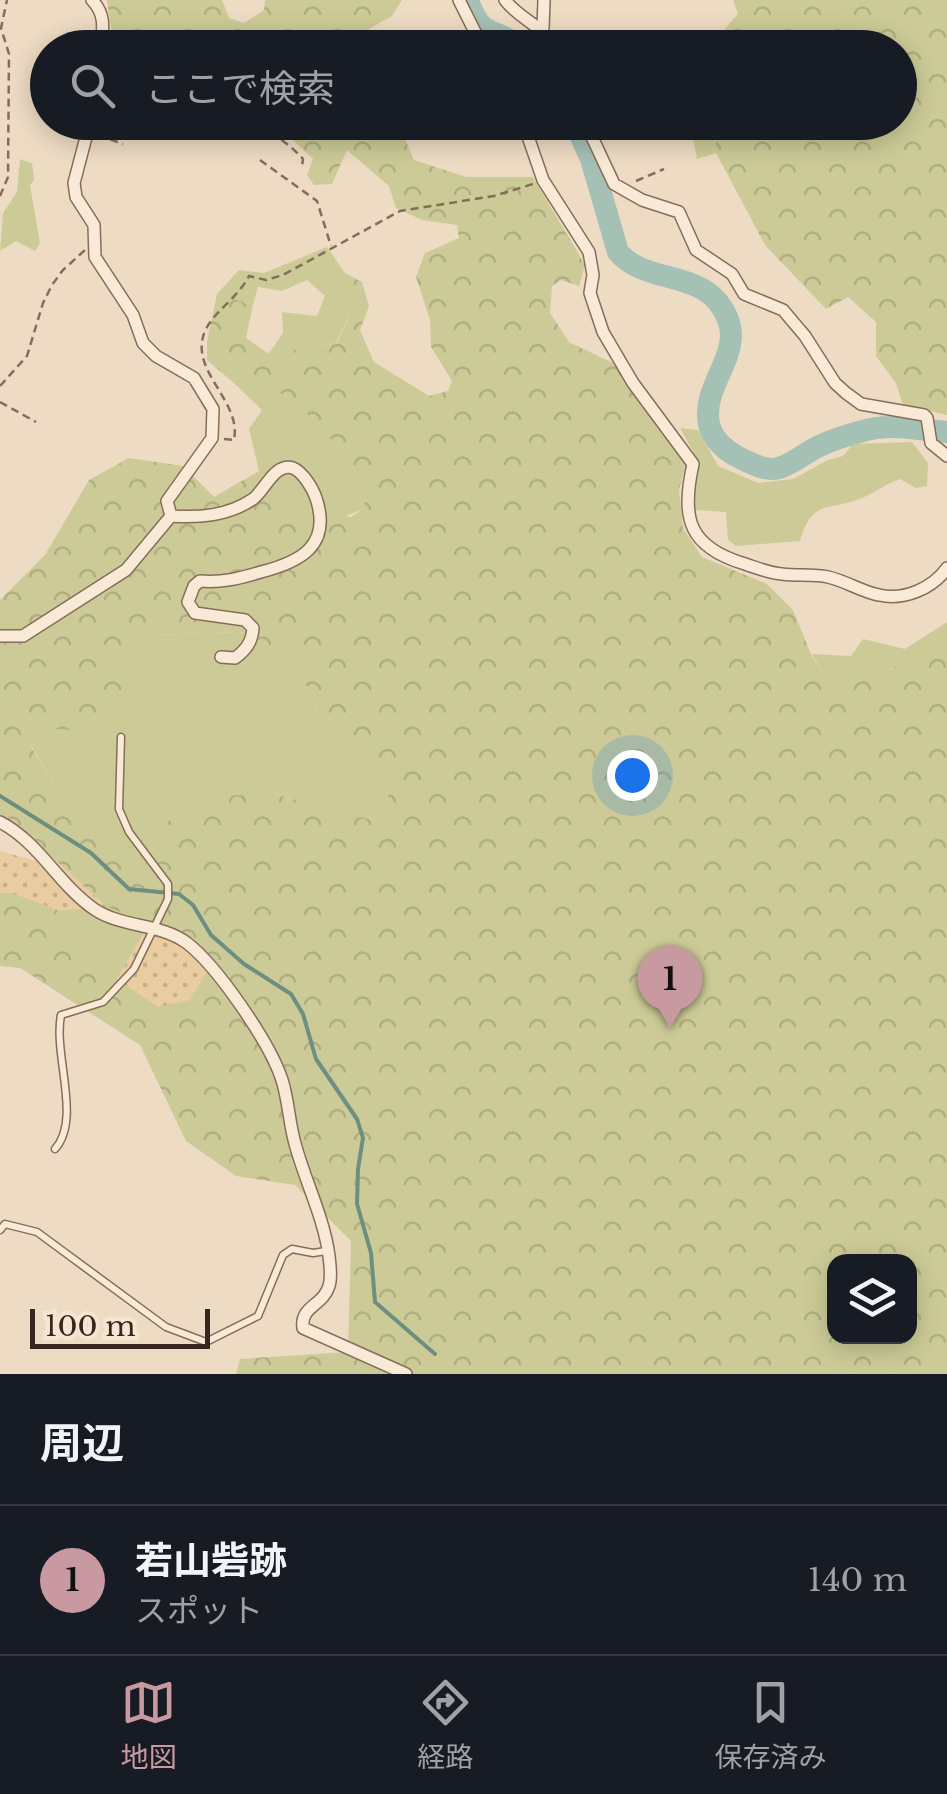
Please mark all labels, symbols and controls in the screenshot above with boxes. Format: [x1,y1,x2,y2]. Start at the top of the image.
search box [30,30,917,140]
icon: search [65,58,120,113]
text: ここで検索 [145,65,335,112]
your location [607,750,658,801]
pin: 1 [638,946,702,1028]
map controls [827,1254,917,1344]
button: layers [827,1254,917,1344]
scale bar [30,1304,210,1348]
text: 100 m [45,1309,136,1344]
text: 周辺 [40,1417,124,1469]
text: 若山砦跡 [135,1537,287,1584]
text: 1 [66,1560,79,1600]
text: 140 m [808,1560,907,1600]
text: スポット [135,1591,263,1631]
tab: 地図 [120,1675,177,1775]
tab: 経路 [417,1675,474,1775]
tab: 保存済み [714,1675,827,1775]

